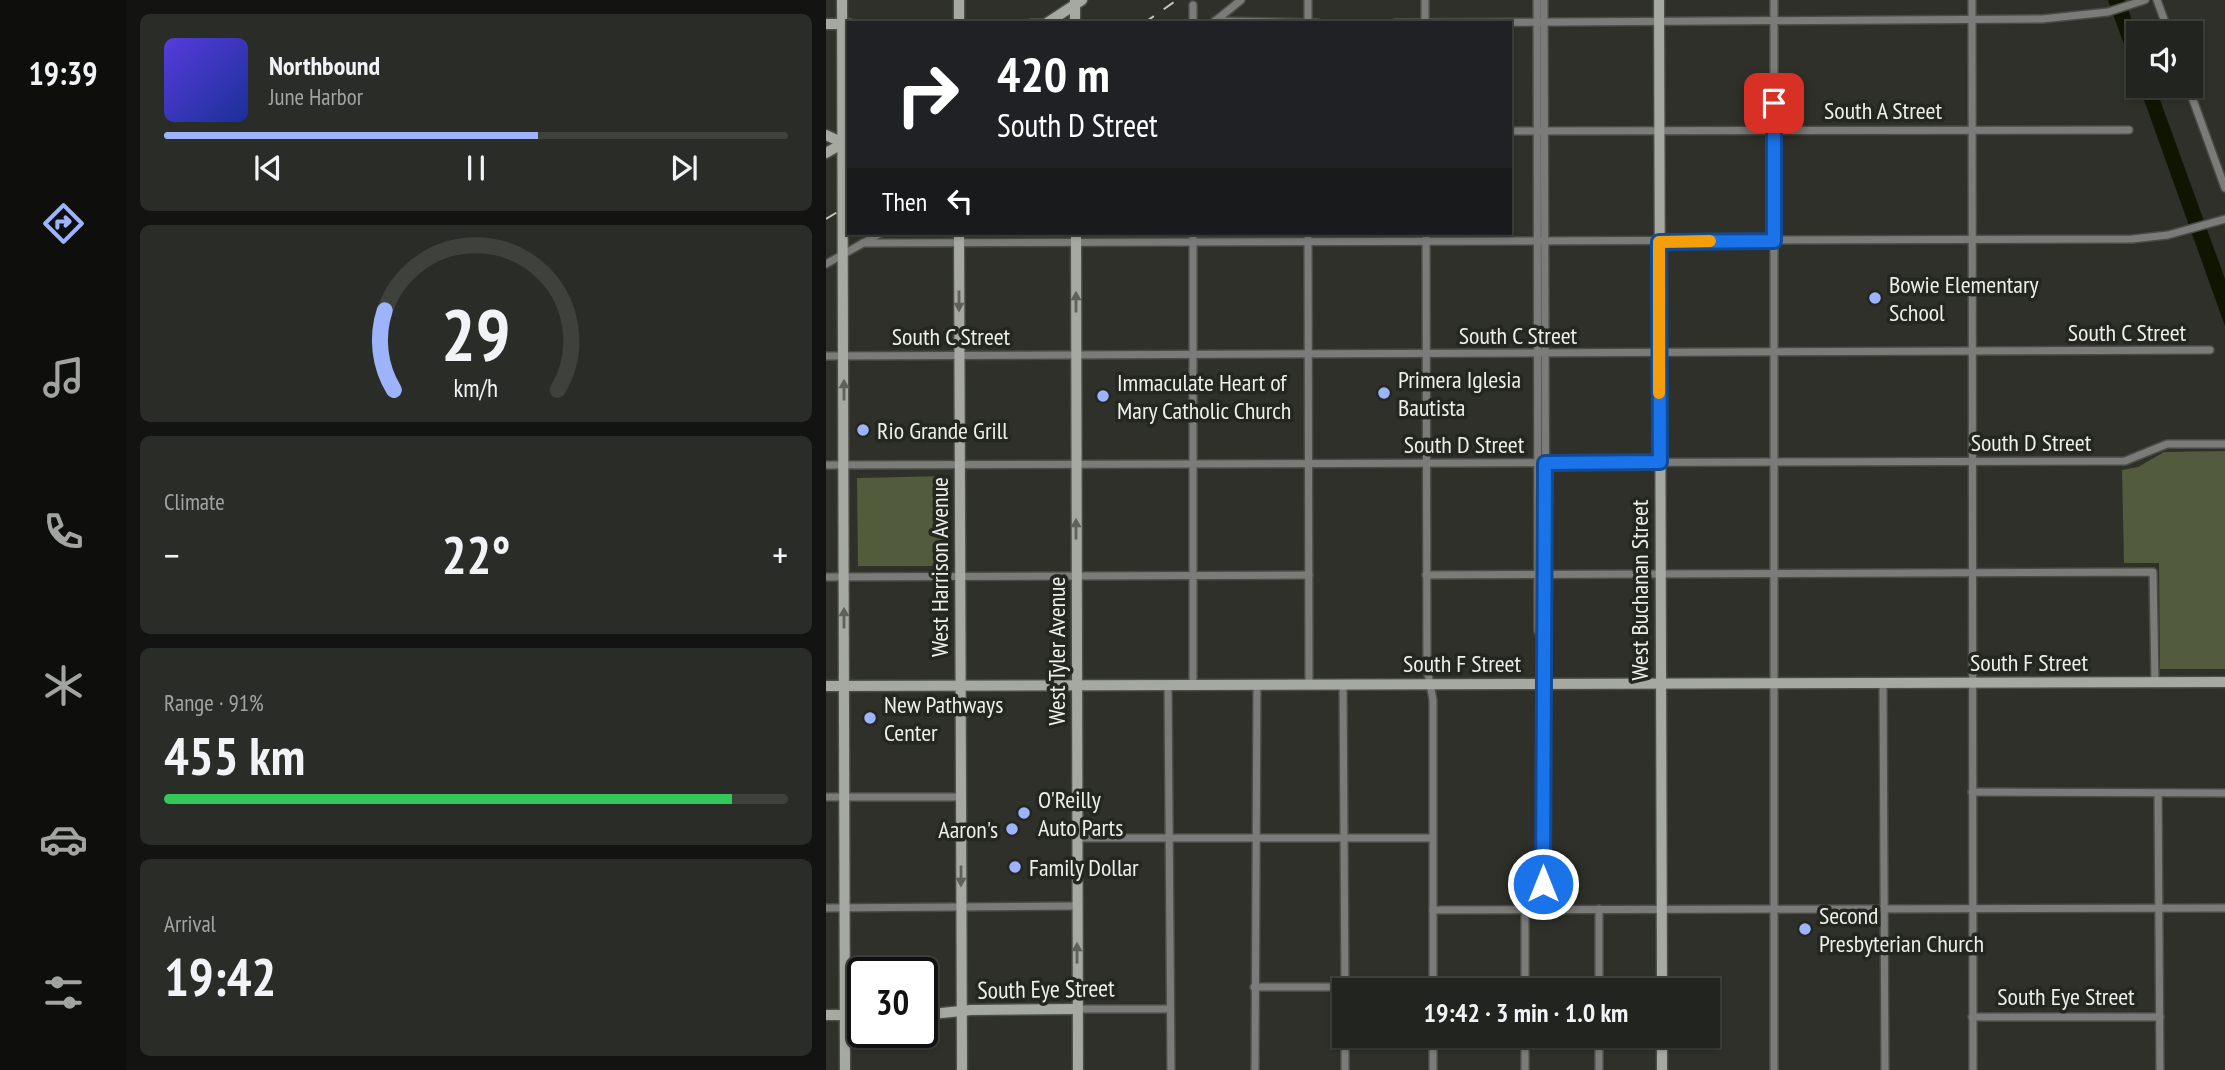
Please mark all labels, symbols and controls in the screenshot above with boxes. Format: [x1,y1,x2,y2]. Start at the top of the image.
map controls [2126,21,2203,98]
button: sound [2126,21,2203,98]
text: 420 m [997,42,1110,106]
text: Northbound [269,49,380,82]
icon: right [882,49,973,140]
text: 19:39 [28,52,98,94]
pin [1744,73,1804,133]
text: June Harbor [269,82,363,111]
icon: arrive [1755,84,1793,122]
street label: South A Street [1824,95,1942,126]
text: South D Street [997,104,1158,146]
icon: previous [249,149,287,187]
icon: pause [457,149,495,187]
icon: next [665,149,703,187]
icon: left [941,182,979,220]
text: Then [882,185,927,218]
icon: directions [39,199,88,248]
place label: Bowie Elementary School [1889,269,2039,328]
text: 29 [441,286,511,380]
one-way arrow [953,290,965,312]
marker: Bowie Elementary School [1867,290,1883,306]
one-way arrow [1070,291,1082,313]
street label: South C Street [2068,317,2187,348]
street label: South C Street [1459,320,1578,351]
street label: South C Street [892,321,1011,352]
icon: music [39,353,88,402]
place label: Primera Iglesia Bautista [1398,364,1521,423]
place label: Immaculate Heart of Mary Catholic Church [1117,367,1291,426]
text: km/h [454,372,498,404]
one-way arrow [838,379,850,401]
marker: Primera Iglesia Bautista [1376,385,1392,401]
marker: Immaculate Heart of Mary Catholic Church [1095,388,1111,404]
place label: Rio Grande Grill [877,415,1008,446]
marker: Rio Grande Grill [855,422,871,438]
street label: South D Street [1971,427,2092,458]
street label: South D Street [1404,429,1525,460]
street label: West Harrison Avenue [924,477,955,657]
text: Climate [164,487,225,516]
street label: West Buchanan Street [1624,499,1655,680]
icon: phone [39,507,88,556]
one-way arrow [1070,518,1082,540]
text: 22° [442,521,510,588]
text: − [164,530,180,579]
text: + [772,530,788,579]
street label: West Tyler Avenue [1041,577,1072,725]
one-way arrow [838,606,850,628]
street label: South F Street [1970,647,2088,678]
street label: South F Street [1403,648,1521,679]
icon: climate [39,661,88,710]
text: Range · 91% [164,688,264,717]
place label: New Pathways Center [884,689,1003,748]
marker: New Pathways Center [862,710,878,726]
text: 455 km [164,722,305,789]
place label: O'Reilly Auto Parts [1038,784,1123,843]
marker: O'Reilly Auto Parts [1016,805,1032,821]
place label: Aaron's [938,814,998,845]
icon: car [39,815,88,864]
marker: Aaron's [1004,821,1020,837]
position arrow [1506,847,1580,921]
place label: Family Dollar [1029,852,1139,883]
marker: Family Dollar [1007,859,1023,875]
one-way arrow [955,865,966,887]
place label: Second Presbyterian Church [1819,900,1984,959]
text: Arrival [164,909,216,938]
marker: Second Presbyterian Church [1797,921,1813,937]
one-way arrow [1071,942,1083,964]
text: 19:42 [164,943,276,1010]
speed limit sign: 30 [847,957,938,1048]
icon: filters [39,968,88,1017]
street label: South Eye Street [977,972,1115,1006]
street label: South Eye Street [1997,981,2135,1012]
text: 19:42 · 3 min · 1.0 km [1424,996,1628,1029]

